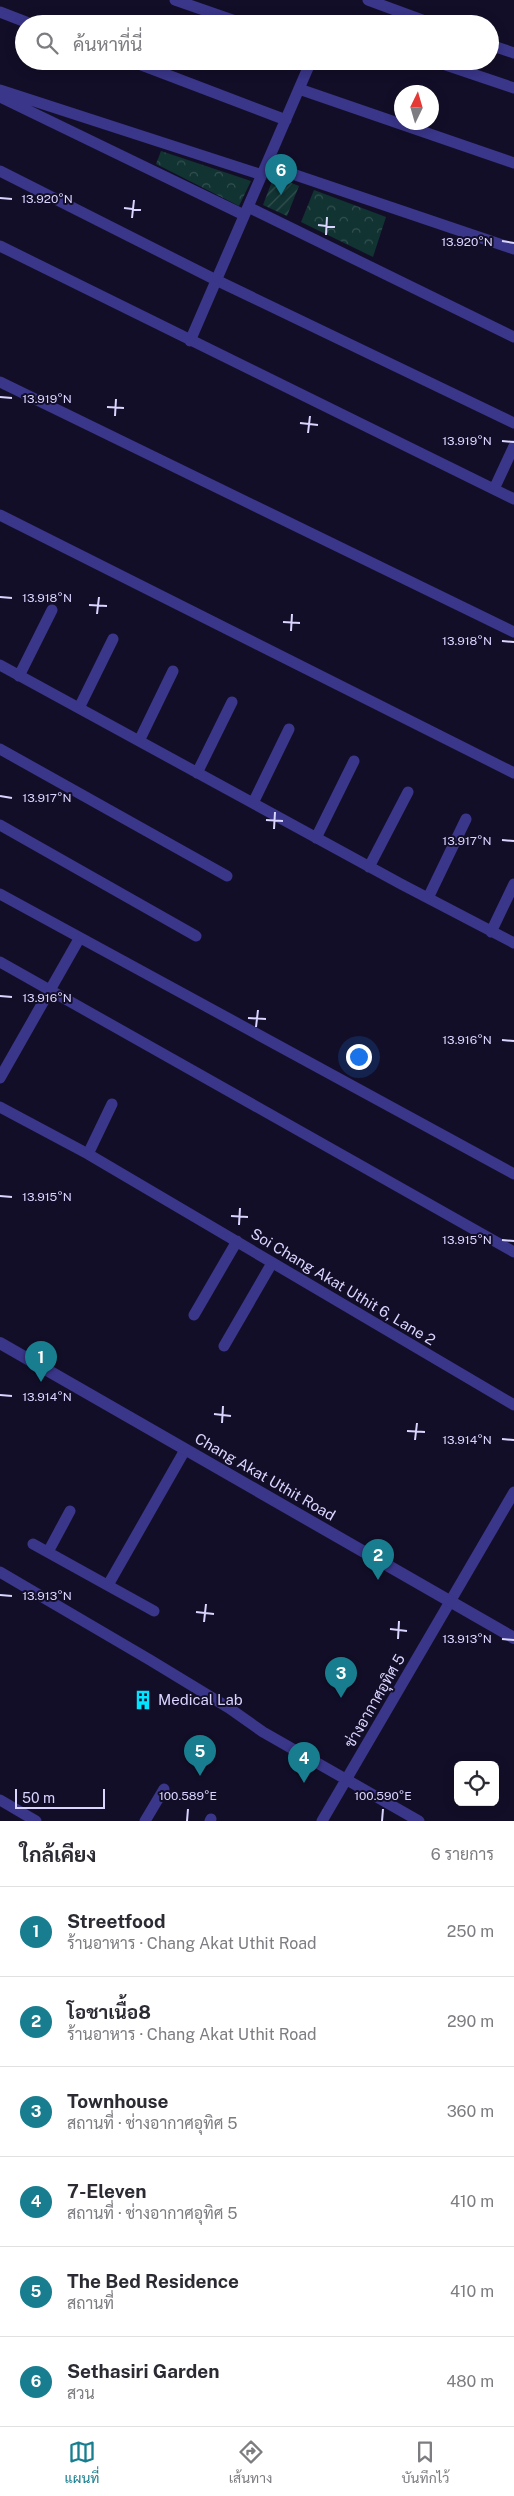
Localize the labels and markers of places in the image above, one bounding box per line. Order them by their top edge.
pin: 6 [265,154,297,195]
pin: 1 [25,1341,57,1382]
pin: 2 [362,1539,394,1580]
pin: 3 [325,1657,357,1698]
building icon: Medical Lab [132,1689,154,1711]
place label: Medical Lab [158,1691,243,1708]
pin: 5 [184,1735,216,1776]
pin: 4 [288,1742,320,1783]

